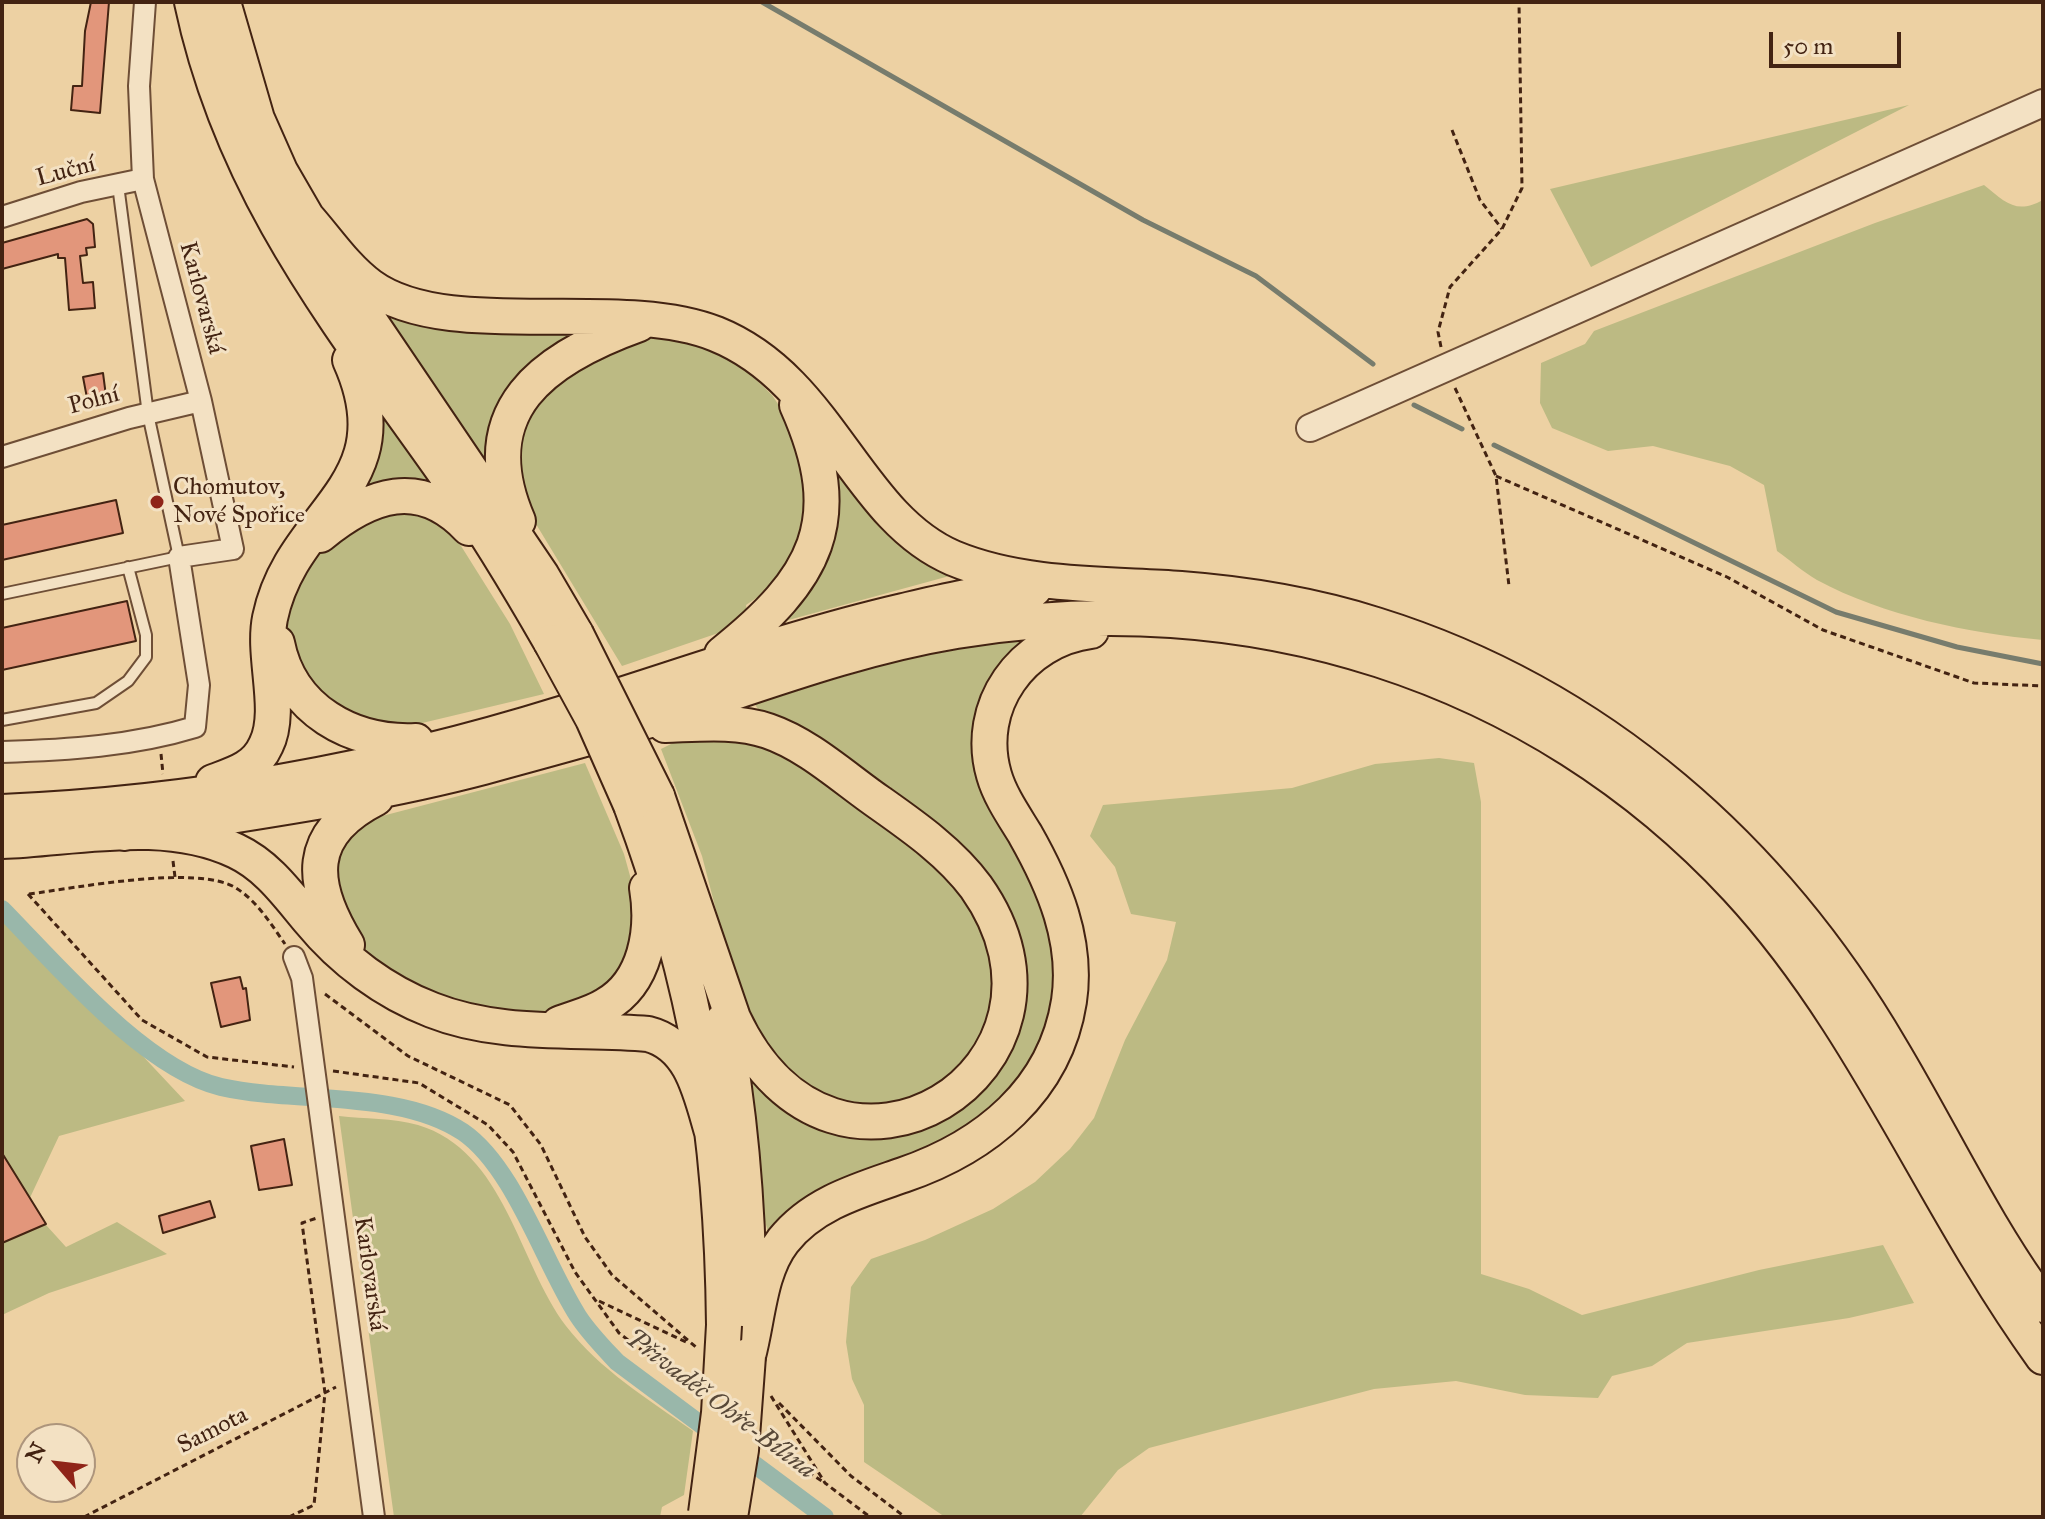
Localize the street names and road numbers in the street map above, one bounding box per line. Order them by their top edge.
street label: Luční [33,150,99,194]
street label: Karlovarská [172,239,230,357]
street label: Polní [65,380,123,422]
street label: Karlovarská [347,1215,391,1333]
street label: Samota [173,1401,253,1461]

